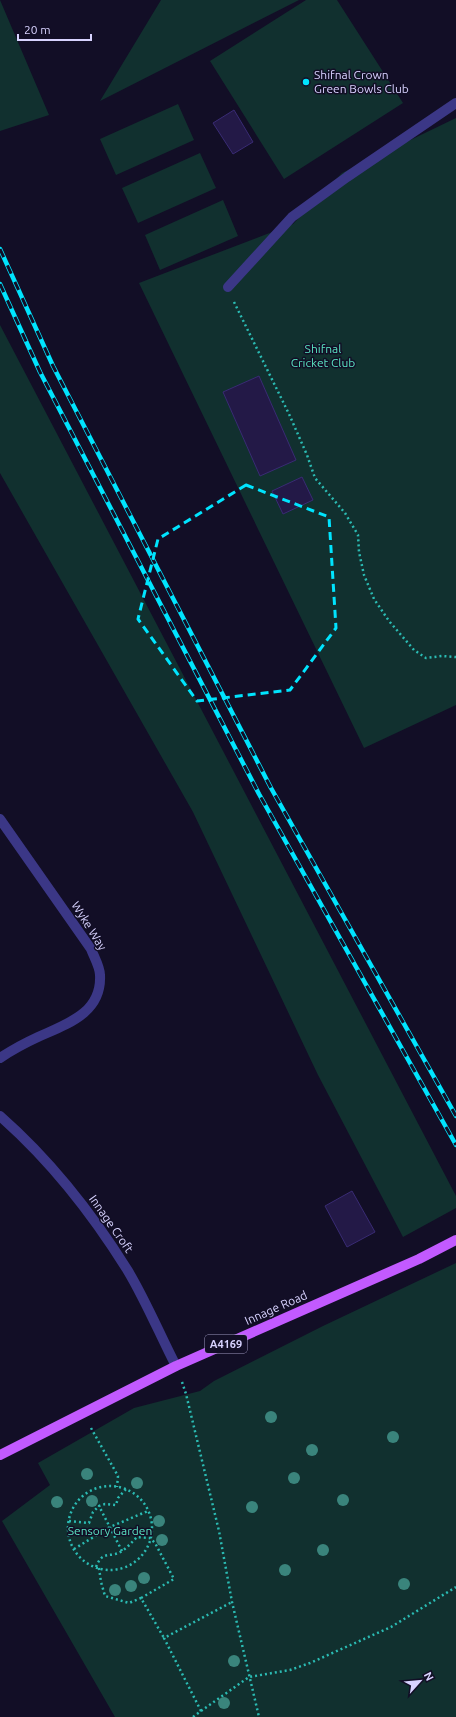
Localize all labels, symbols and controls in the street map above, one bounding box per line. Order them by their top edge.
scale bar [18,16,91,42]
text: 20 m [24,23,51,36]
place label: Shifnal Crown Green Bowls Club [314,68,409,95]
marker: Shifnal Crown Green Bowls Club [301,77,311,87]
park label: Shifnal Cricket Club [291,342,355,369]
street label: Wyke Way [69,899,110,953]
street label: Innage Croft [87,1192,136,1255]
street label: Innage Road [243,1288,309,1327]
road number: A4169 [205,1335,247,1353]
park label: Sensory Garden [68,1524,152,1537]
north arrow [400,1661,440,1701]
text: N [422,1670,436,1683]

